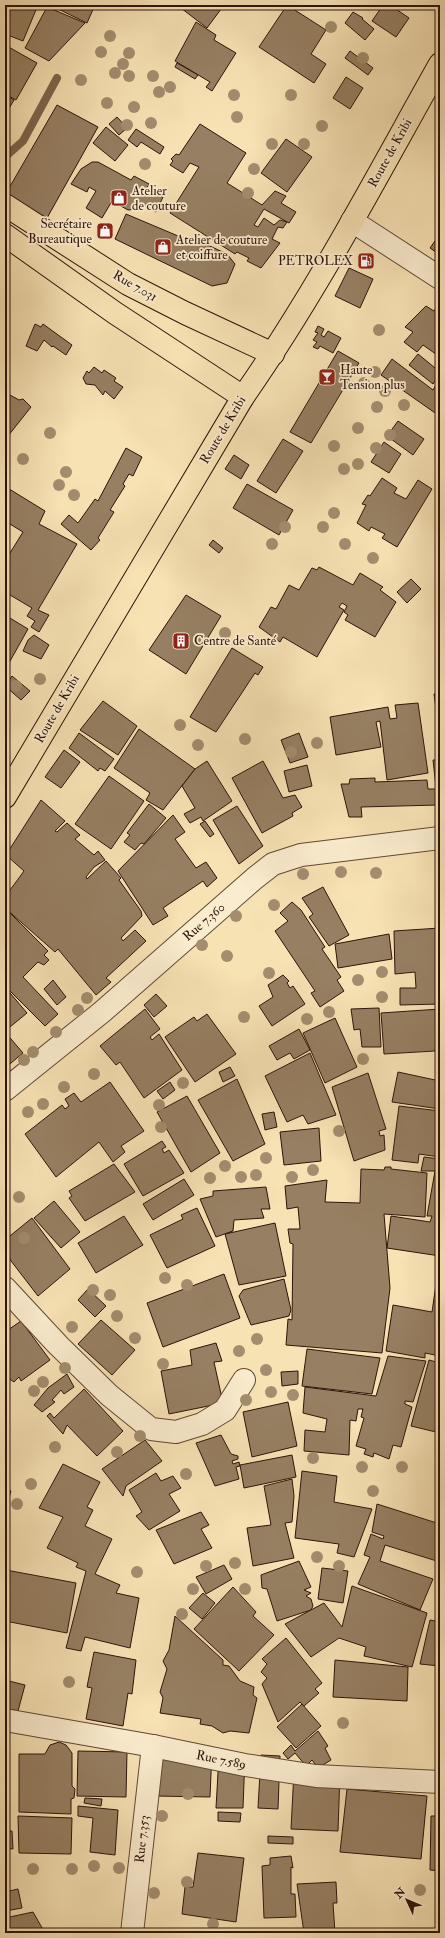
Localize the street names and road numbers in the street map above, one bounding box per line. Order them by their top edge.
street label: Route de Kribi [365,115,416,190]
street label: Rue 7.031 [110,267,160,305]
street label: Route de Kribi [197,393,250,467]
street label: Route de Kribi [31,672,83,746]
street label: Rue 7.360 [180,899,228,945]
street label: Rue 7.589 [195,1747,247,1773]
street label: Rue 7.353 [132,1814,152,1864]

